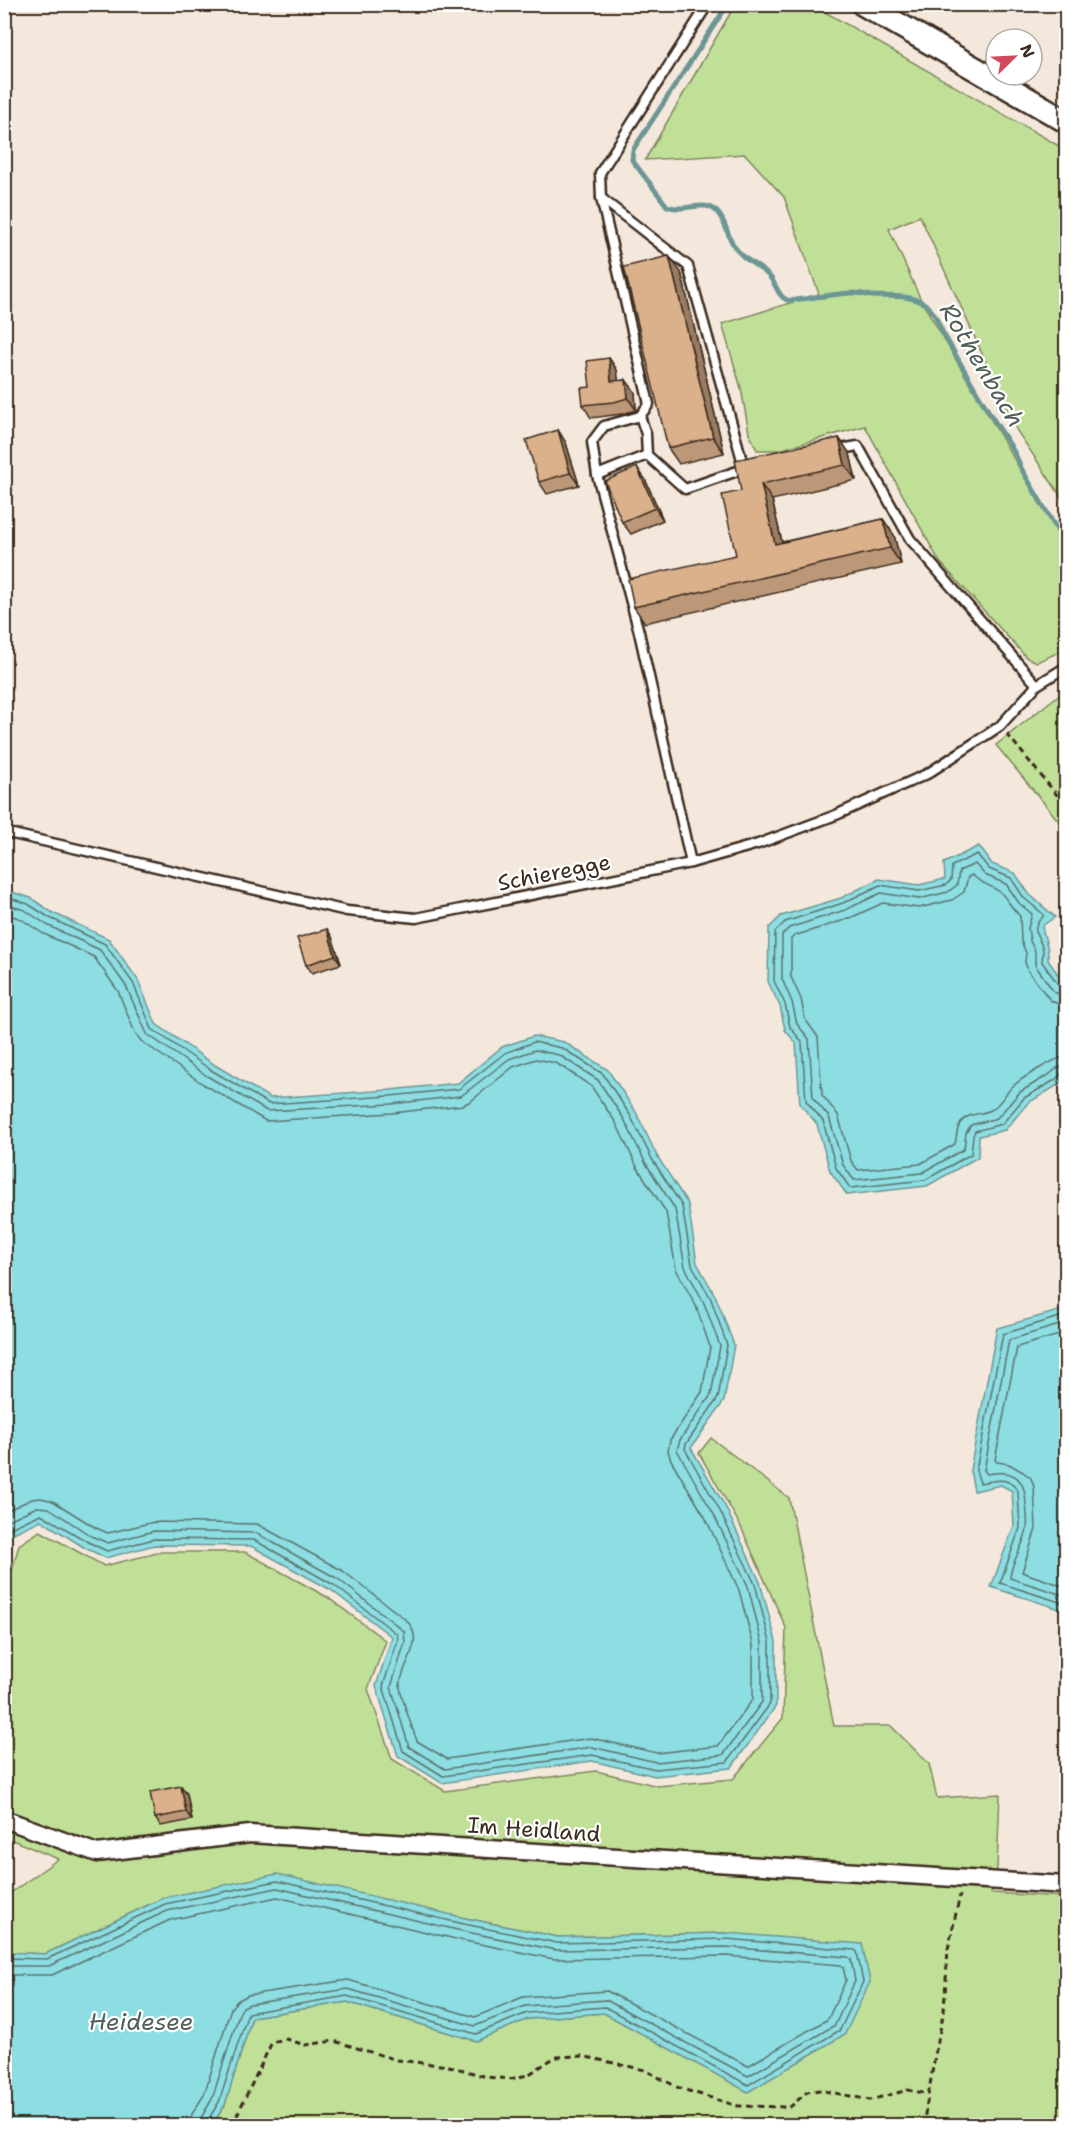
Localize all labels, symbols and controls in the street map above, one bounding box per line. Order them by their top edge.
north arrow [984,27,1044,87]
text: N [1015,41,1039,61]
water label: Rothenbach [932,297,1032,433]
street label: Schieregge [495,847,613,898]
street label: Im Heidland [466,1810,602,1849]
water label: Heidesee [89,2006,193,2038]

